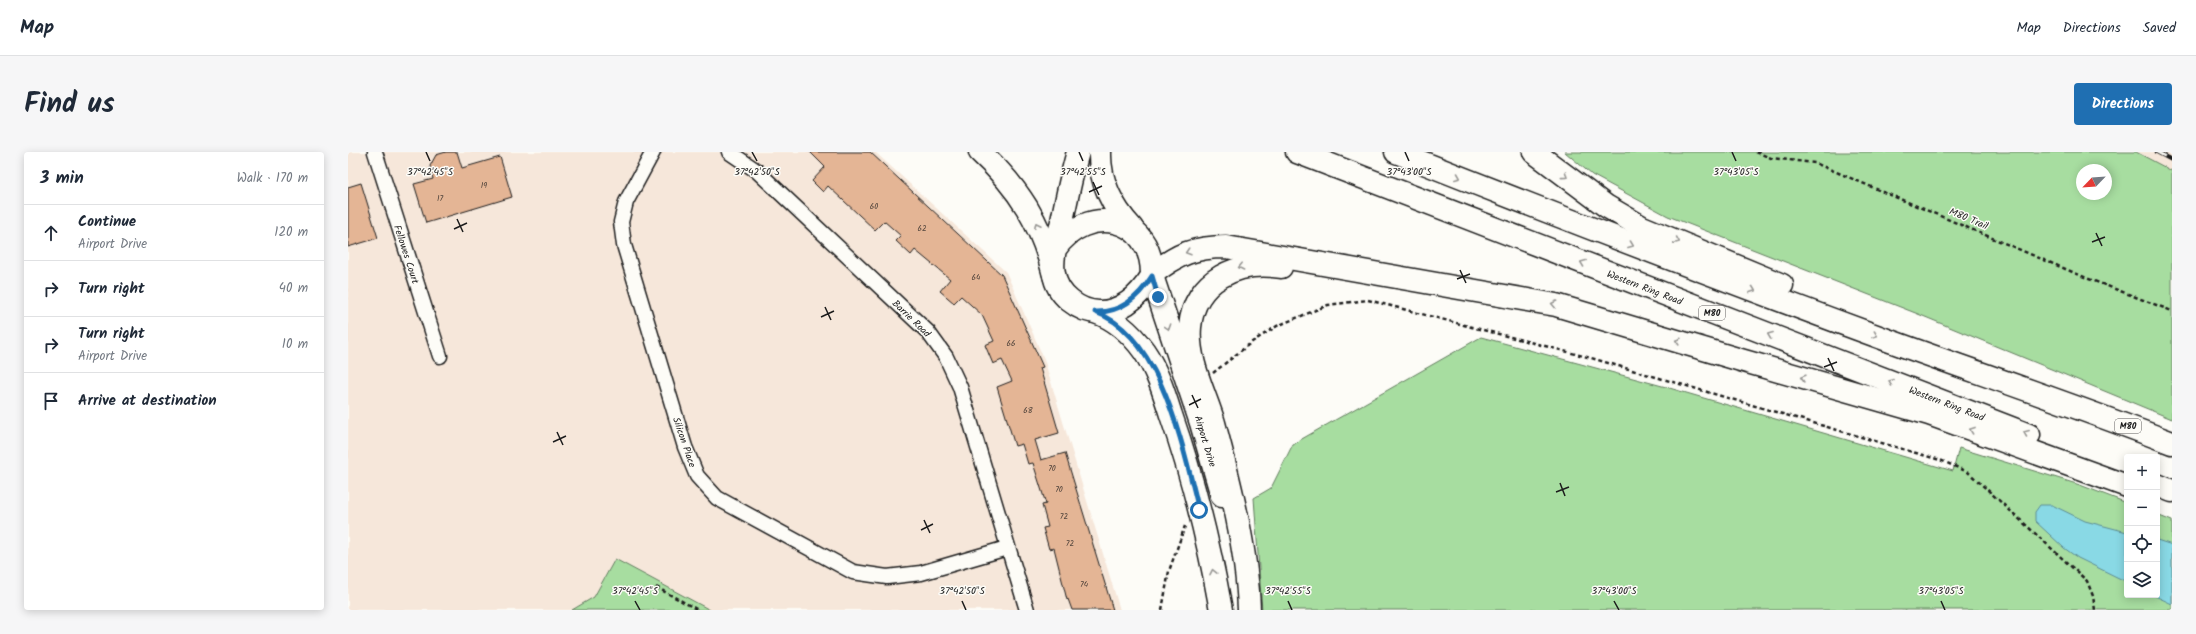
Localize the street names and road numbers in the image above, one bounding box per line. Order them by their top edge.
street label: M80 Trail [1947,204,1991,235]
street label: Fellowes Court [389,223,423,286]
street label: Western Ring Road [1604,266,1686,310]
street label: Barrie Road [888,296,935,342]
road number: M80 [1699,306,1725,320]
street label: Western Ring Road [1906,382,1988,426]
street label: Airport Drive [1190,414,1221,470]
street label: Silicon Place [668,415,700,470]
road number: M80 [2115,419,2141,433]

